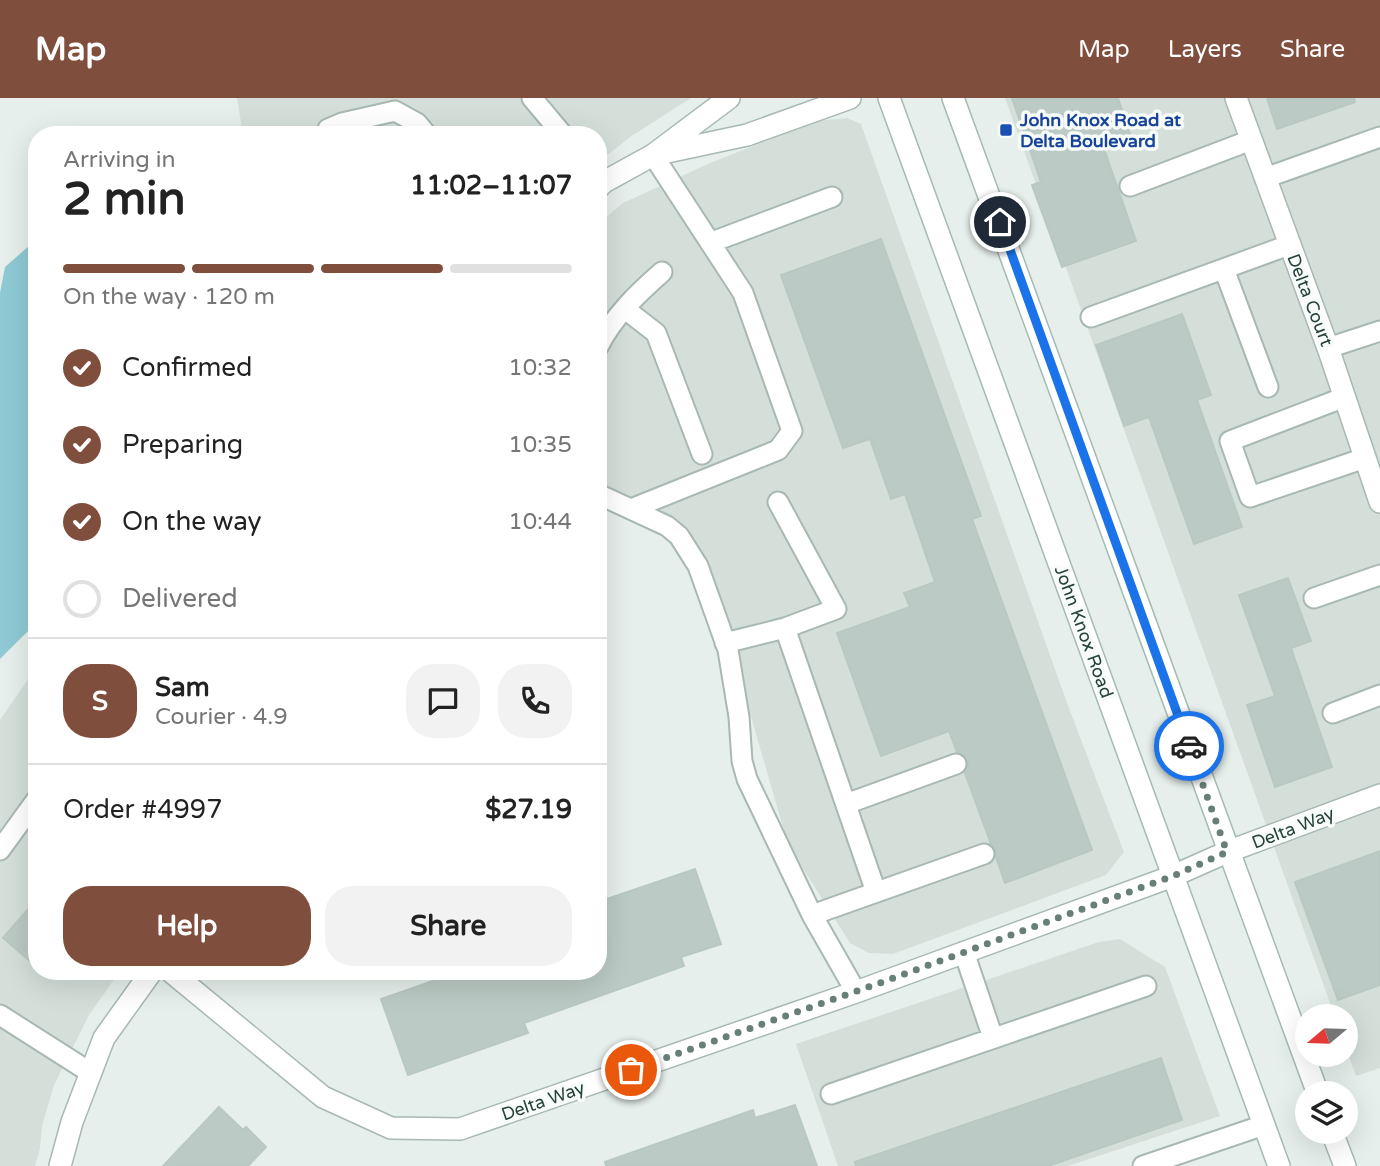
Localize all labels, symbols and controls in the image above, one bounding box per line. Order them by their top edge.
text: Map [35,30,106,69]
text: Map [1078,35,1130,64]
text: Layers [1168,35,1242,64]
text: Share [1280,35,1345,64]
place label: John Knox Road at Delta Boulevard [1019,109,1181,152]
marker: John Knox Road at Delta Boulevard [998,122,1014,138]
text: Arriving in [63,146,176,174]
text: 11:02–11:07 [410,170,572,201]
text: 2 min [63,172,186,227]
pin [970,192,1030,252]
icon: home [981,203,1019,241]
street label: Delta Court [1282,251,1338,350]
text: On the way · 120 m [63,283,275,311]
icon: check [63,349,101,387]
text: Confirmed [122,352,252,383]
text: 10:32 [508,354,572,382]
icon: check [63,426,101,464]
text: Preparing [122,429,243,460]
text: 10:35 [508,431,572,459]
icon: check [63,503,101,541]
text: On the way [122,506,262,537]
text: 10:44 [508,508,572,536]
street label: John Knox Road [1050,563,1118,701]
text: Delivered [122,583,238,614]
button: chat [406,664,480,738]
button: phone [498,664,572,738]
text: Sam [155,672,210,703]
text: S [92,686,108,717]
text: Courier · 4.9 [155,703,288,731]
courier [1154,711,1224,781]
icon: car [1170,727,1208,765]
text: Order #4997 [63,794,223,825]
text: $27.19 [485,794,572,825]
street label: Delta Way [1249,802,1338,854]
button: Help [63,886,311,966]
button: Share [325,886,572,966]
north arrow [1295,1004,1358,1068]
map controls [1295,1004,1358,1144]
pin [601,1040,661,1100]
icon: bag [612,1051,650,1089]
street label: Delta Way [498,1076,588,1126]
button: layers [1295,1081,1358,1144]

